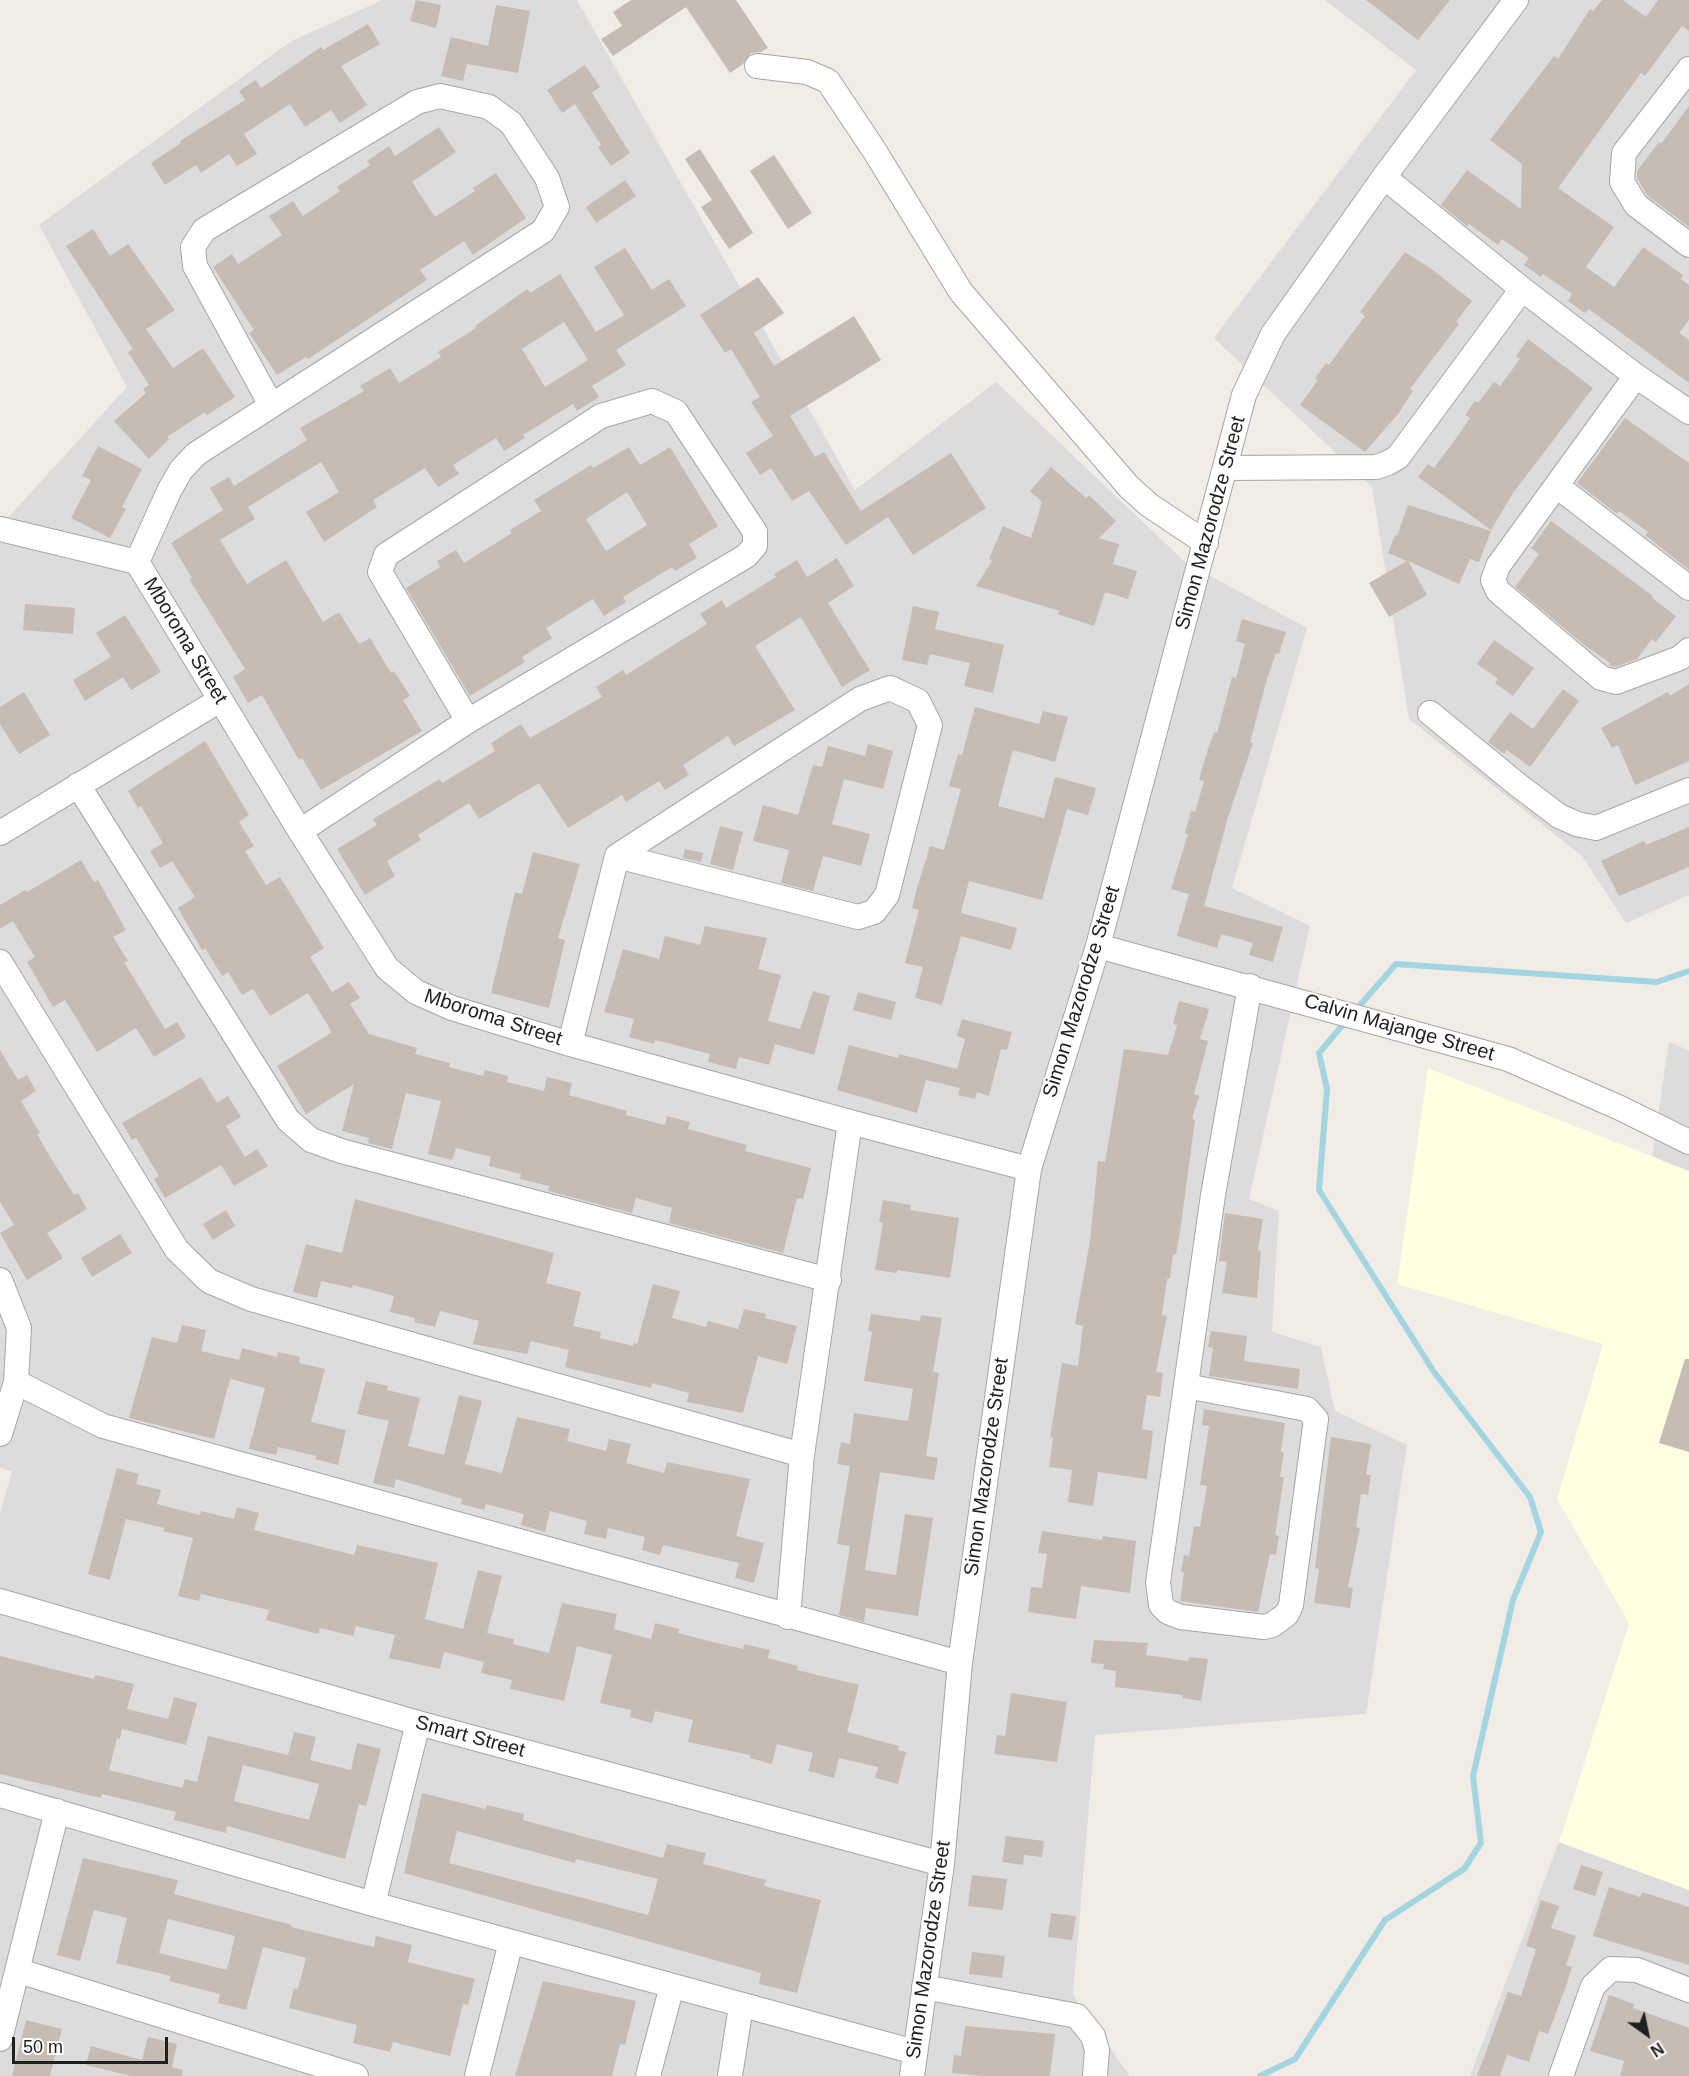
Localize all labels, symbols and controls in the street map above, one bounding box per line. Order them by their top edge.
street label: Simon Mazorodze Street [1171,414,1251,632]
street label: Mboroma Street [138,573,232,709]
street label: Simon Mazorodze Street [1038,883,1126,1101]
street label: Mboroma Street [421,984,565,1052]
street label: Calvin Majange Street [1301,989,1497,1067]
street label: Simon Mazorodze Street [960,1356,1014,1578]
street label: Smart Street [413,1711,527,1763]
street label: Simon Mazorodze Street [902,1839,956,2061]
north arrow [1617,2004,1677,2064]
scale bar [15,2025,171,2063]
text: 50 m [23,2037,63,2057]
text: N [1648,2039,1667,2060]

